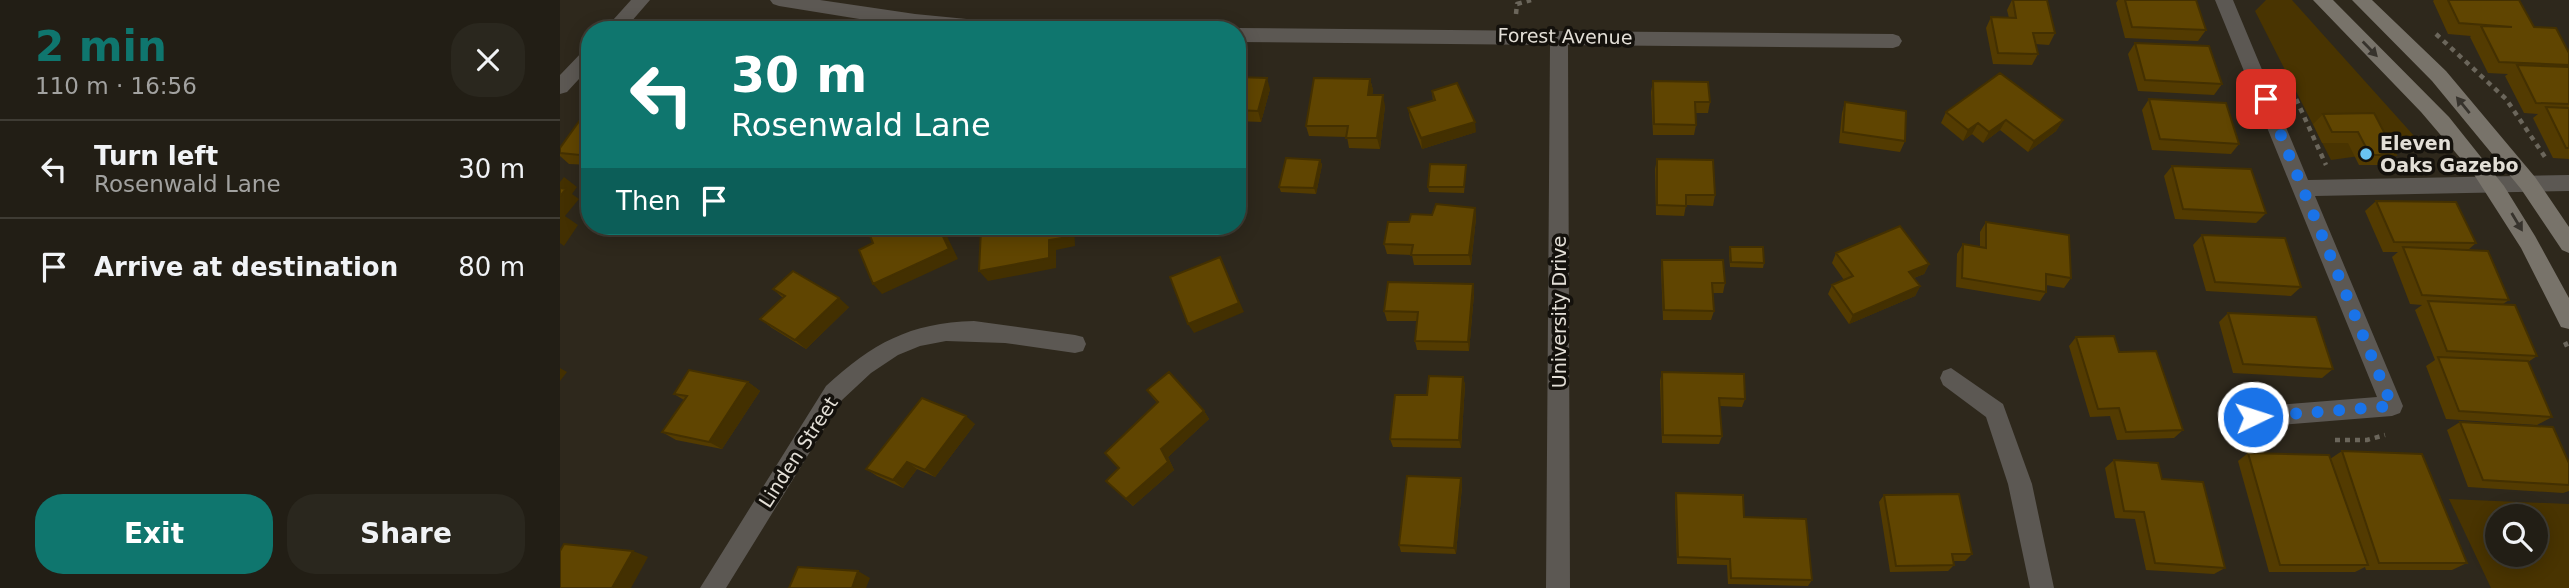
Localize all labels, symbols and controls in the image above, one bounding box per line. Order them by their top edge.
text: 2 min [35,22,167,71]
button: close [451,23,525,97]
street label: Forest Avenue [1497,24,1633,48]
one-way arrow [2361,40,2377,57]
text: 30 m [731,47,867,104]
icon: left [616,49,707,140]
pin [2236,69,2296,129]
text: 110 m · 16:56 [35,73,197,99]
icon: arrive [2247,80,2285,118]
one-way arrow [2456,96,2471,113]
text: Rosenwald Lane [731,106,991,144]
place label: Eleven Oaks Gazebo [2380,132,2519,176]
text: Turn left [94,141,218,171]
marker: Eleven Oaks Gazebo [2358,146,2374,162]
icon: left [35,150,73,188]
text: 30 m [458,154,525,184]
text: Rosenwald Lane [94,171,281,197]
icon: arrive [695,182,733,220]
text: Then [616,186,681,216]
one-way arrow [2511,212,2523,231]
street label: University Drive [1548,236,1570,388]
icon: arrive [35,248,73,286]
text: Arrive at destination [94,252,398,282]
text: 80 m [458,252,525,282]
position arrow [2216,380,2290,454]
street label: Linden Street [754,393,842,511]
button: Exit [35,494,273,574]
button: Share [287,494,525,574]
map controls [2485,504,2548,567]
button: search [2485,504,2548,567]

